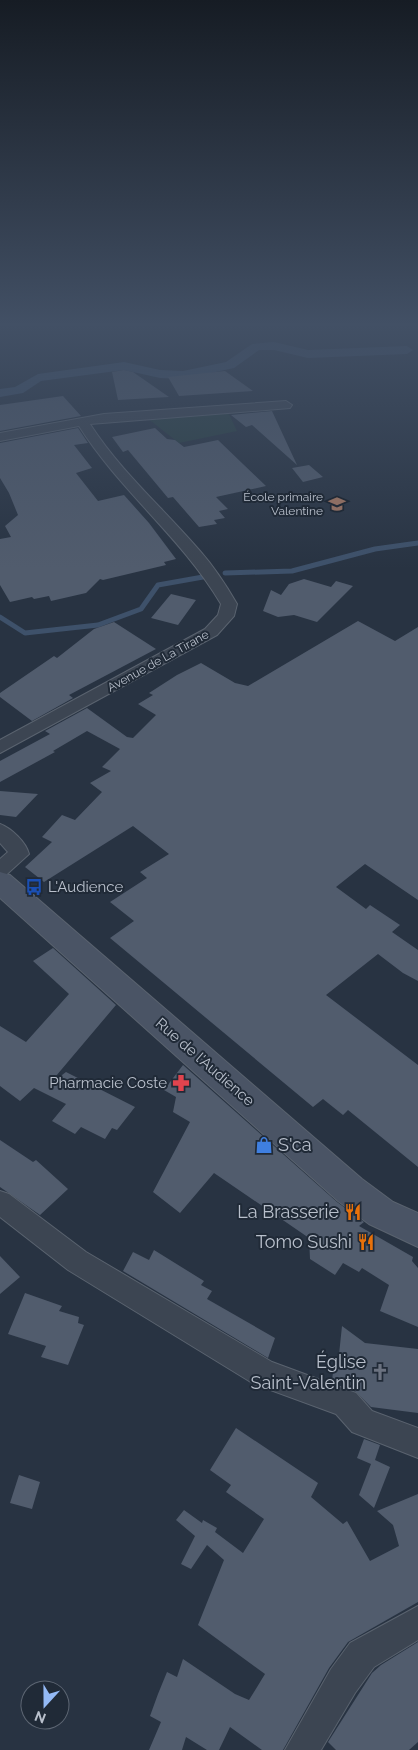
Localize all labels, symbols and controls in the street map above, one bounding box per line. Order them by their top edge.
place label: École primaire Valentine [243,490,323,518]
school or university icon: École primaire Valentine [327,494,347,514]
street label: Avenue de La Tirane [105,627,211,695]
bus stop icon: L'Audience [24,877,44,897]
place label: L'Audience [48,878,123,896]
street label: Rue de l'Audience [152,1014,258,1110]
pharmacy icon: Pharmacie Coste [171,1073,191,1093]
place label: Pharmacie Coste [49,1074,167,1092]
place label: S'ca [278,1134,312,1155]
shop icon: S'ca [254,1135,274,1155]
place label: La Brasserie [237,1201,339,1222]
restaurant icon: La Brasserie [343,1202,363,1222]
place label: Tomo Sushi [256,1231,352,1252]
restaurant icon: Tomo Sushi [356,1232,376,1252]
place label: Église Saint-Valentin [251,1350,366,1393]
church icon: Église Saint-Valentin [370,1362,390,1382]
north arrow [20,1680,70,1730]
text: N [32,1708,48,1727]

